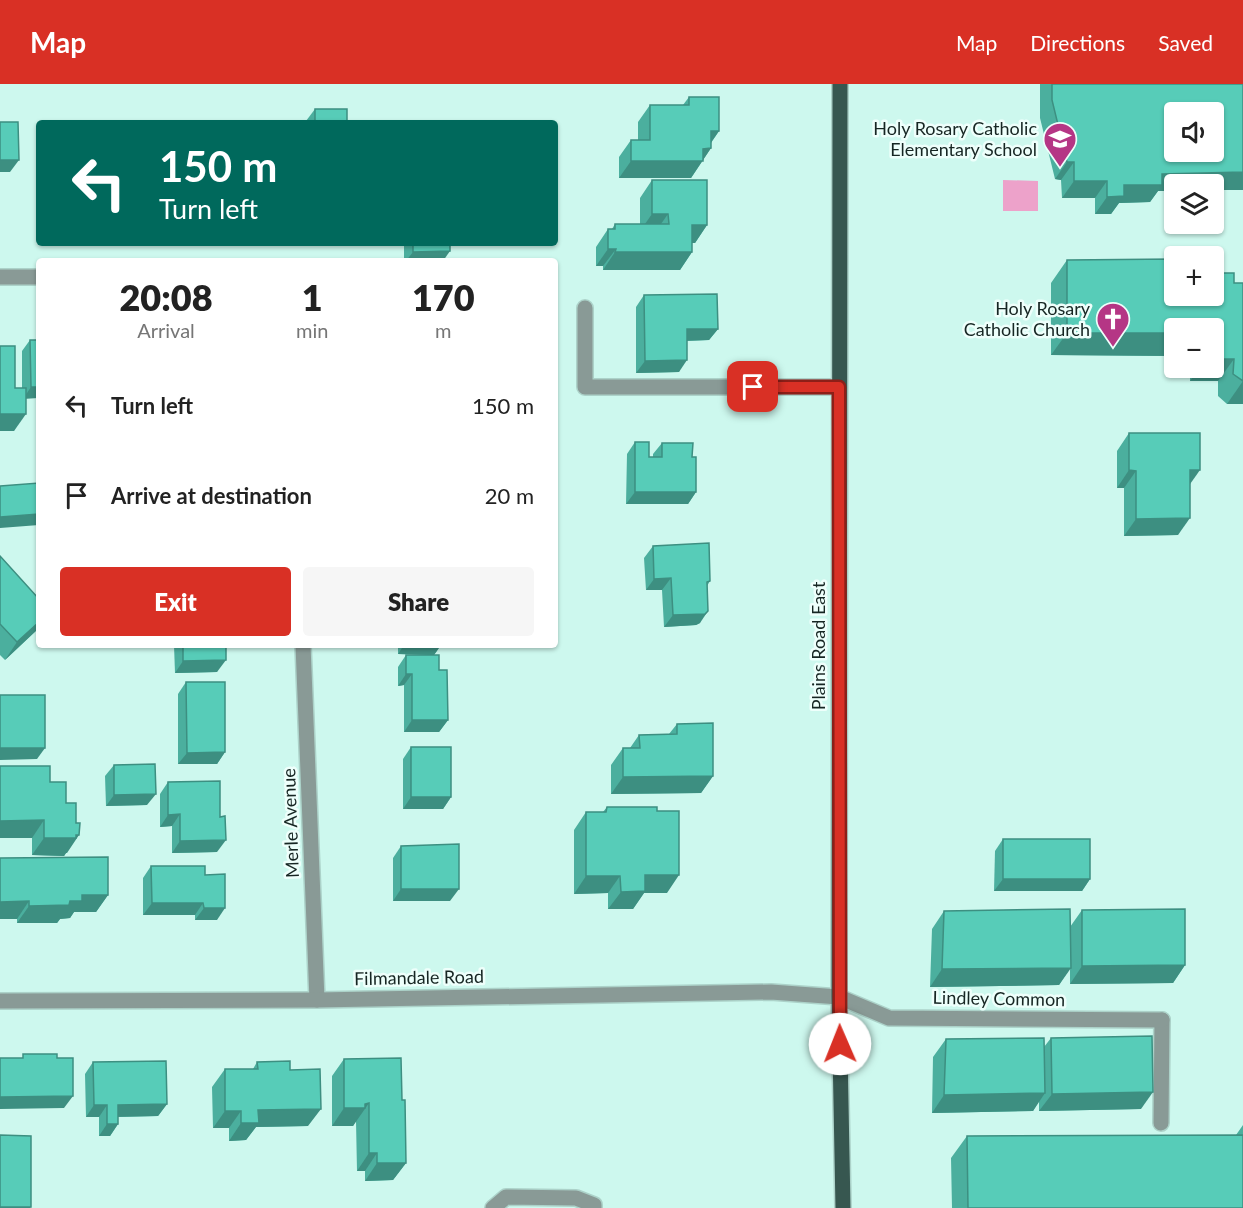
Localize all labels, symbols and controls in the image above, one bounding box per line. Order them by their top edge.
text: Map [30,25,86,59]
text: Map [956,30,997,55]
text: Directions [1030,30,1125,55]
text: Saved [1158,30,1213,55]
map controls [1164,102,1224,378]
button: sound [1164,102,1224,162]
place label: Holy Rosary Catholic Elementary School [873,117,1037,160]
school or university icon: Holy Rosary Catholic Elementary School [1042,121,1078,168]
text: 150 m [159,141,277,191]
icon: left [60,144,138,222]
button: layers [1164,174,1224,234]
text: Turn left [159,192,258,225]
button: + [1164,246,1224,306]
text: 20:08 [119,275,213,319]
text: 1 [302,275,323,319]
text: 170 [412,275,475,319]
place label: Holy Rosary Catholic Church [964,297,1091,340]
church icon: Holy Rosary Catholic Church [1095,301,1131,348]
text: Arrival [137,318,195,342]
text: min [296,318,328,342]
text: m [435,318,451,342]
button: − [1164,318,1224,378]
pin [727,361,778,412]
icon: arrive [736,370,769,403]
icon: left [60,389,93,422]
text: Turn left [111,392,193,419]
text: 150 m [472,392,534,419]
icon: arrive [60,479,93,512]
text: Arrive at destination [111,482,312,509]
text: 20 m [485,482,534,509]
button: Exit [60,567,291,636]
button: Share [303,567,534,636]
street label: Plains Road East [807,581,829,710]
street label: Merle Avenue [277,768,303,878]
street label: Filmandale Road [354,965,484,989]
street label: Lindley Common [933,986,1065,1010]
position arrow [808,1012,872,1076]

